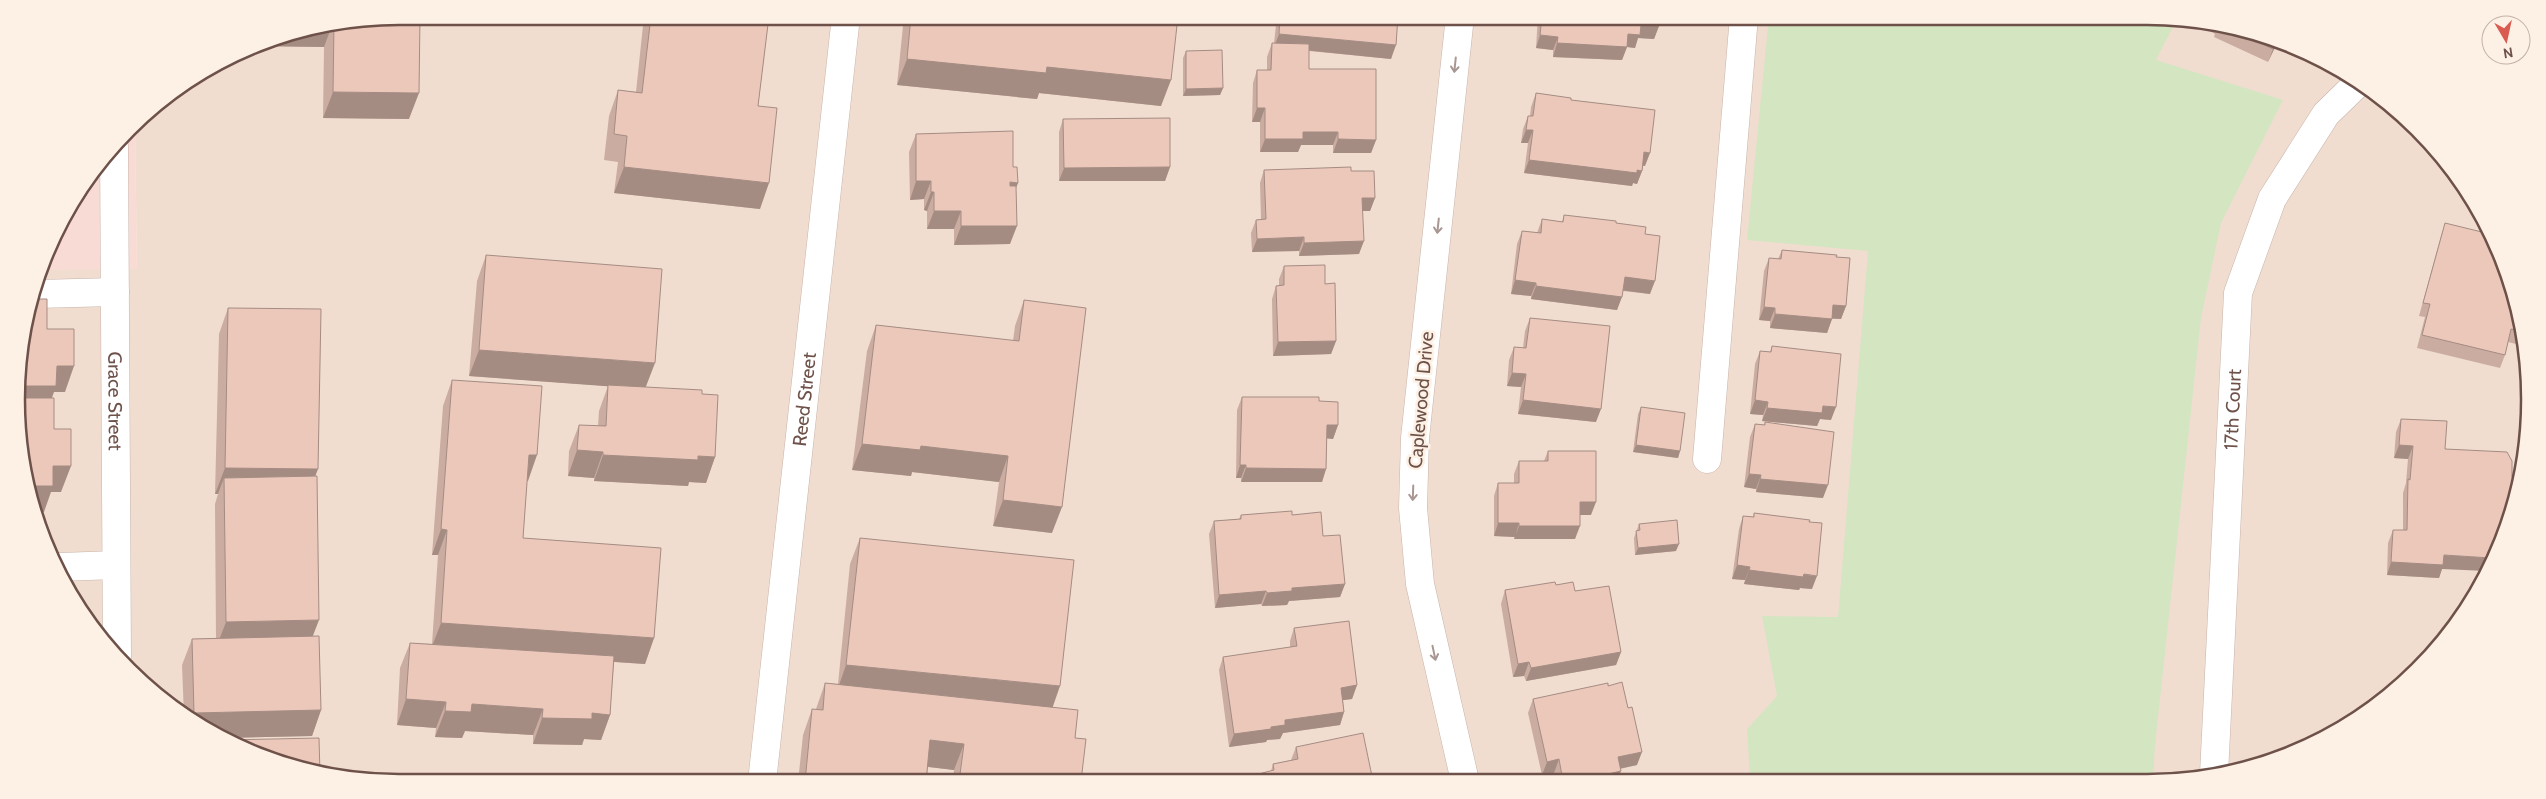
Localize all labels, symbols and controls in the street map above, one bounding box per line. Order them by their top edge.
north arrow [2481,15,2531,65]
text: N [2502,43,2514,63]
one-way arrow [1450,56,1460,72]
one-way arrow [1433,218,1443,234]
street label: Caplewood Drive [1404,330,1438,470]
street label: Grace Street [104,351,127,451]
street label: Reed Street [787,351,821,447]
street label: 17th Court [2219,368,2246,451]
one-way arrow [1409,484,1418,500]
one-way arrow [1430,645,1439,661]

